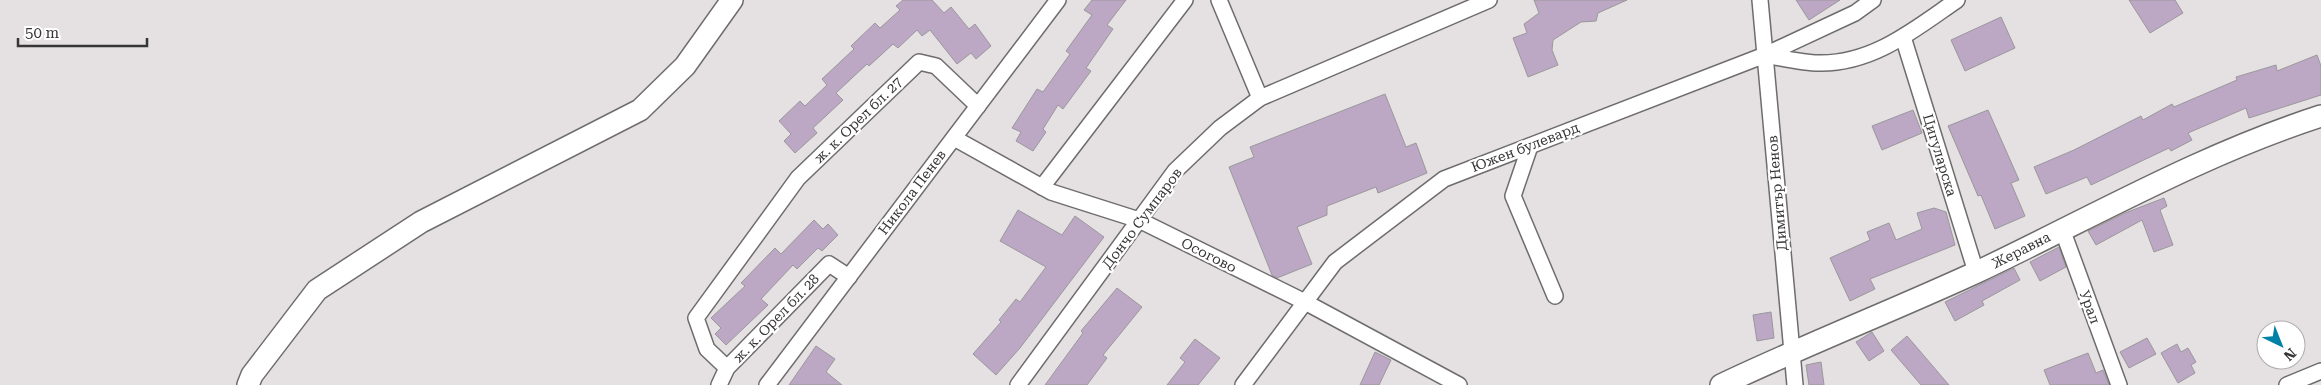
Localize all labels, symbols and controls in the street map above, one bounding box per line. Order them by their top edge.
scale bar [18,15,146,47]
text: 50 m [25,24,60,42]
street label: ж. к. Орел бл. 27 [811,74,906,166]
street label: Цигуларска [1920,112,1960,199]
street label: Южен булевард [1469,119,1581,175]
street label: Димитър Ненов [1764,135,1790,251]
street label: Никола Пенев [875,146,949,238]
street label: Дончо Сумпаров [1099,165,1185,271]
street label: Жеравна [1989,228,2053,272]
street label: Осогово [1179,234,1239,276]
street label: ж. к. Орел бл. 28 [730,270,822,365]
street label: Урал [2077,288,2103,326]
north arrow [2256,320,2306,370]
text: N [2280,345,2299,364]

